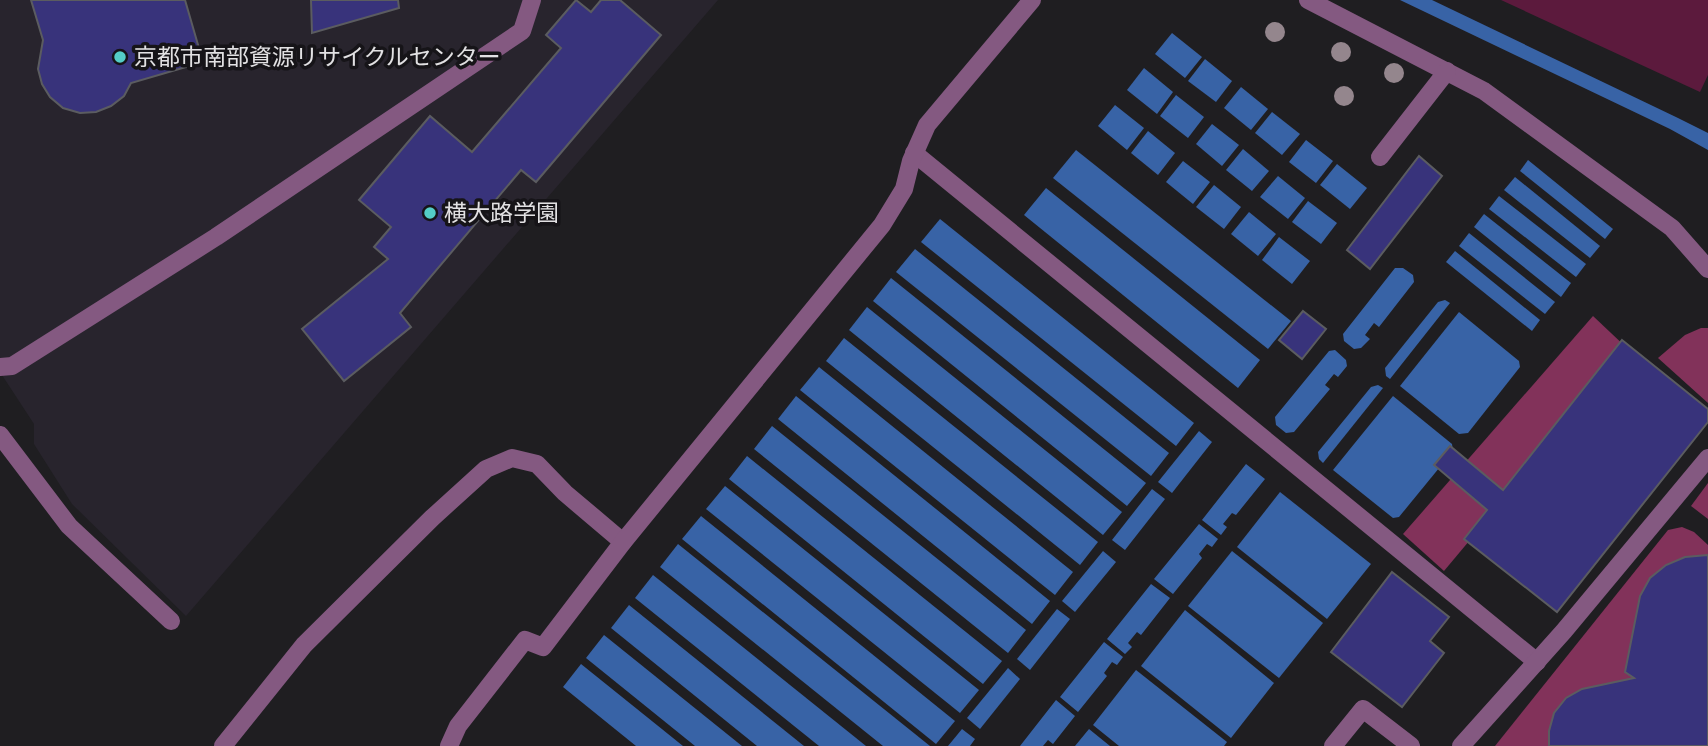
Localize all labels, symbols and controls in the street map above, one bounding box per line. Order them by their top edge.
place label: 京都市南部資源リサイクルセンター [134,44,501,71]
marker: 京都市南部資源リサイクルセンター [112,49,128,65]
place label: 横大路学園 [444,200,559,227]
marker: 横大路学園 [422,205,438,221]

